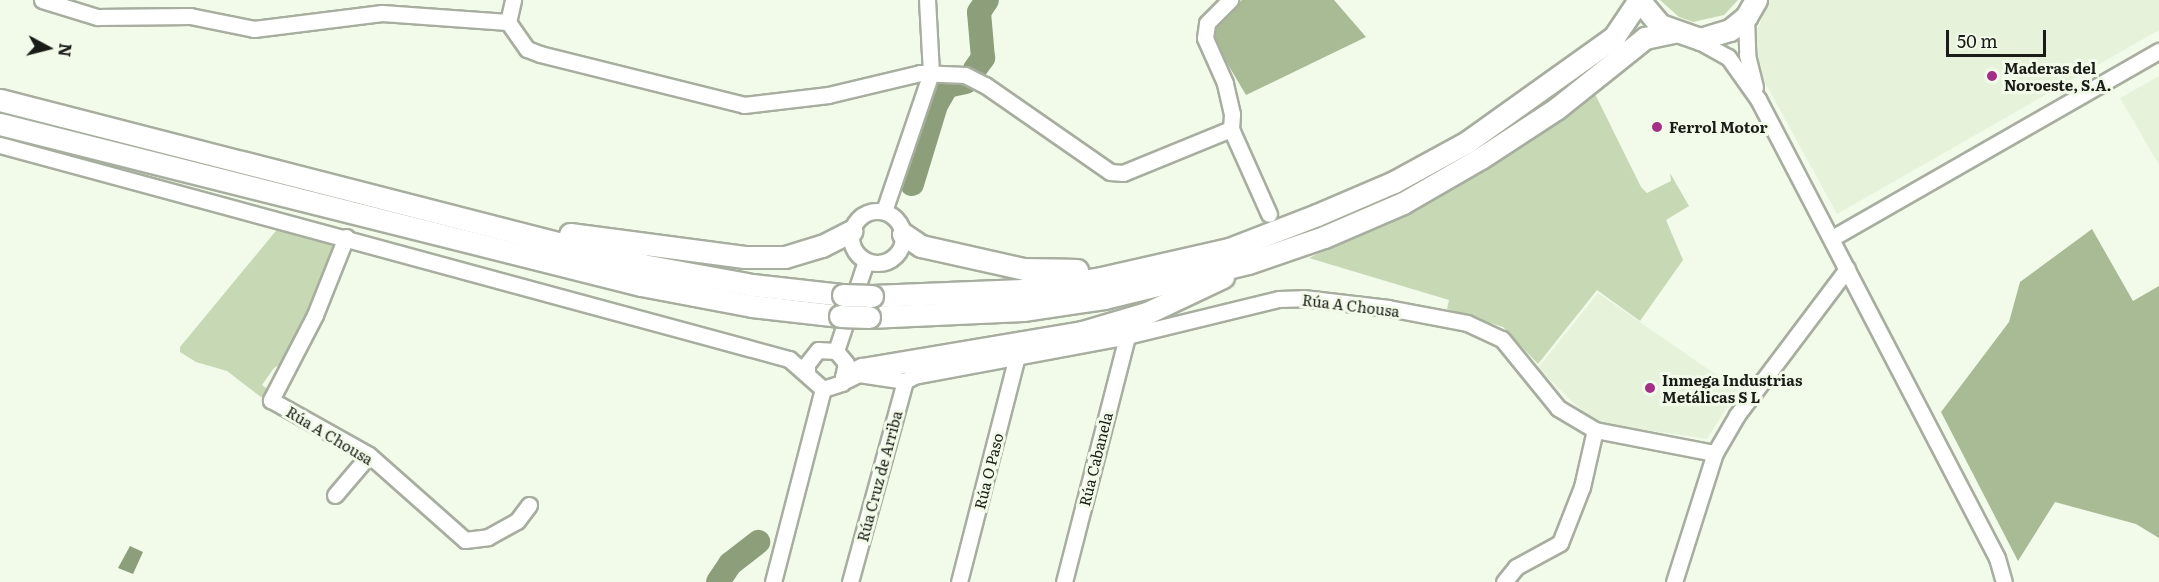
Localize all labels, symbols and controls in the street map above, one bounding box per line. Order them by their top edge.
north arrow [18,18,78,78]
scale bar [1949,18,2050,56]
text: 50 m [1957,27,1998,54]
text: N [53,42,79,58]
place label: Maderas del Noroeste, S.A. [2004,58,2111,93]
marker: Maderas del Noroeste, S.A. [1985,69,1999,83]
place label: Ferrol Motor [1669,118,1768,136]
marker: Ferrol Motor [1650,120,1664,134]
street label: Rúa A Chousa [1301,290,1401,320]
place label: Inmega Industrias Metálicas S L [1662,370,1802,405]
marker: Inmega Industrias Metálicas S L [1643,381,1657,395]
street label: Rúa A Chousa [283,402,377,468]
street label: Rúa Cruz de Arriba [853,409,905,543]
street label: Rúa Cabanela [1075,410,1115,508]
street label: Rúa O Paso [970,431,1006,511]

